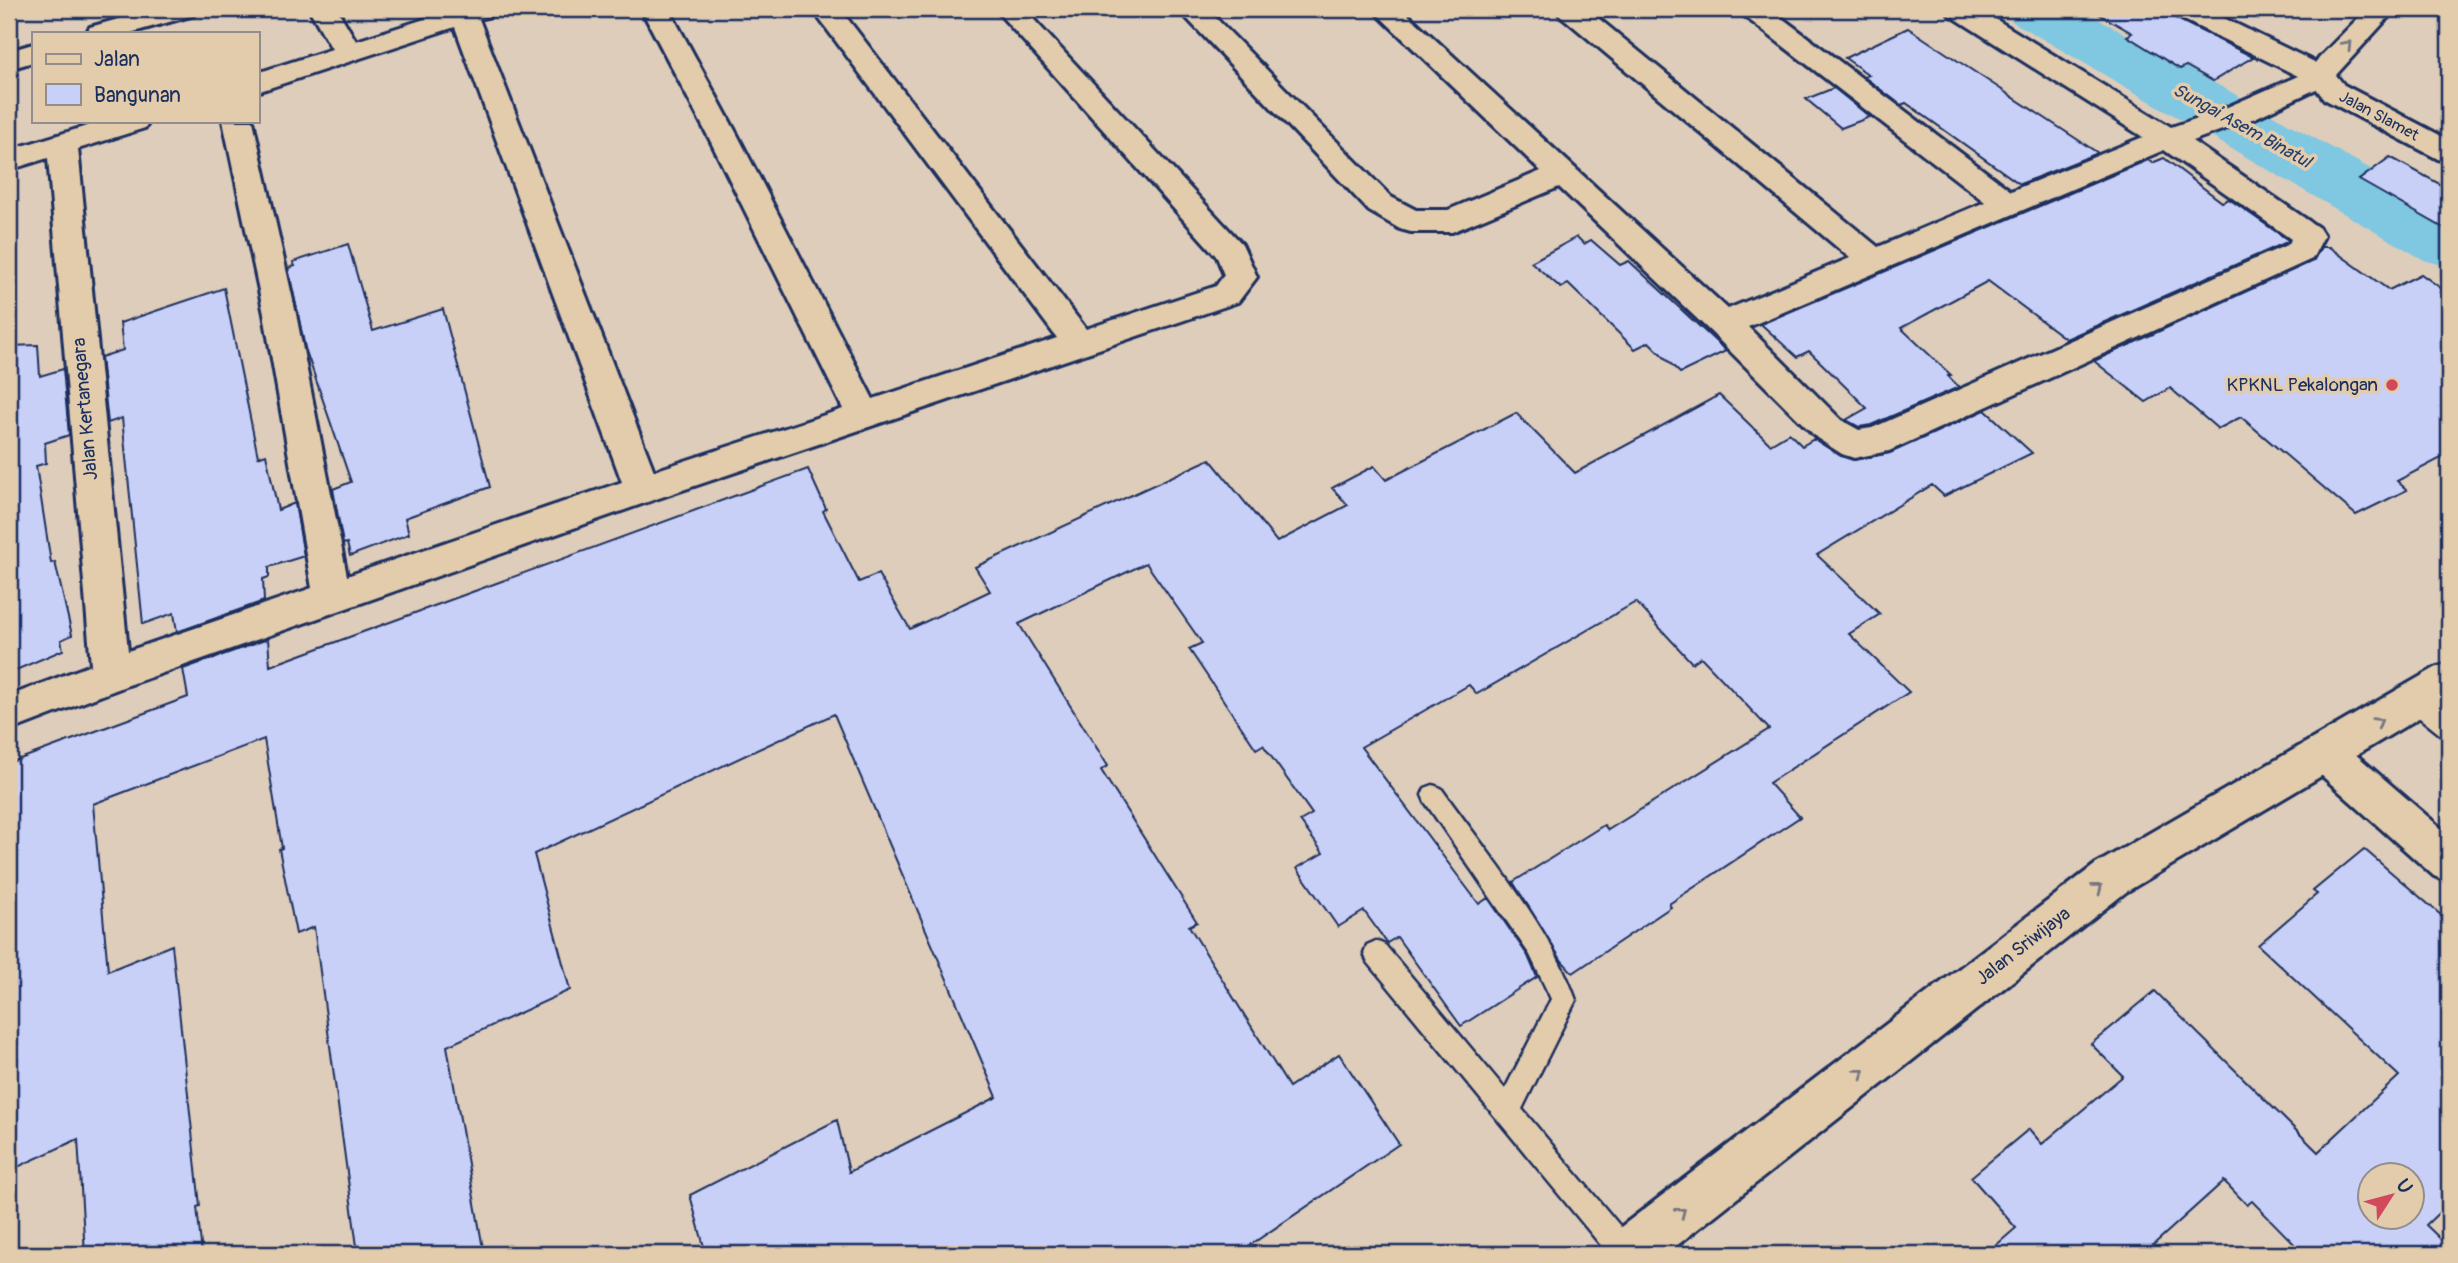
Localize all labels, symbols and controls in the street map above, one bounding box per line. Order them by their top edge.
legend [32,32,259,122]
one-way arrow [2338,41,2351,54]
text: Jalan [94,46,140,73]
water label: Sungai Asem Binatul [2169,79,2317,174]
text: Bangunan [94,82,181,109]
street label: Jalan Slamet [2336,87,2423,146]
street label: Jalan Kertanegara [67,336,103,481]
place label: KPKNL Pekalongan [2226,373,2378,397]
marker: KPKNL Pekalongan [2384,377,2400,393]
one-way arrow [2370,717,2383,730]
one-way arrow [2090,883,2102,896]
street label: Jalan Sriwijaya [1971,901,2075,990]
one-way arrow [1853,1068,1865,1081]
north arrow [2356,1162,2426,1232]
text: U [2391,1174,2417,1199]
one-way arrow [1673,1208,1685,1221]

